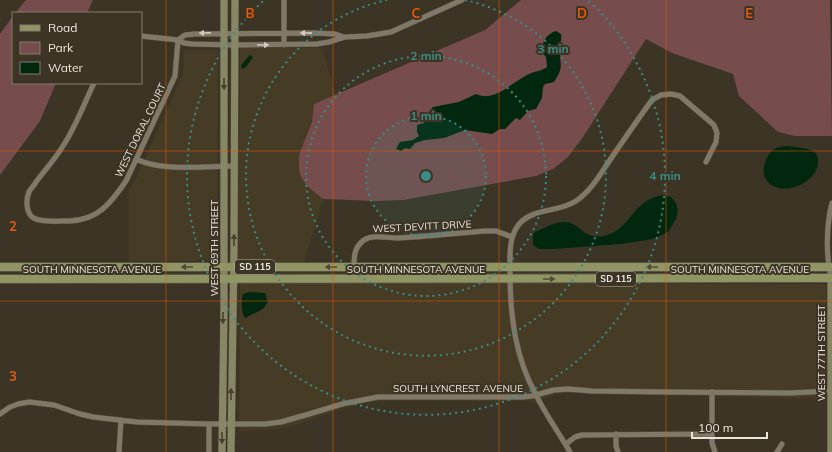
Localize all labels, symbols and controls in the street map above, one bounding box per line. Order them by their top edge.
text: B [246,5,255,21]
text: C [412,5,421,21]
text: D [577,5,587,21]
text: E [745,5,753,21]
legend [12,12,142,84]
text: Road [48,20,77,35]
one-way arrow [199,30,211,37]
one-way arrow [299,30,312,36]
text: Park [48,40,74,55]
text: 3 min [537,41,569,56]
one-way arrow [257,42,270,48]
text: 2 min [410,48,442,63]
text: Water [48,60,84,75]
one-way arrow [221,78,227,91]
street label: WEST DORAL COURT [112,81,169,180]
text: 1 min [410,108,442,123]
text: 4 min [649,168,681,183]
centre of rings [419,169,433,183]
street label: WEST 69TH STREET [208,200,221,296]
street label: WEST DEVITT DRIVE [372,217,472,236]
text: 2 [9,218,17,234]
one-way arrow [231,233,237,246]
road number: SD 115 [235,260,275,274]
street label: SOUTH MINNESOTA AVENUE [23,263,161,276]
street label: SOUTH MINNESOTA AVENUE [347,263,485,276]
street label: SOUTH MINNESOTA AVENUE [671,263,809,276]
one-way arrow [180,264,193,270]
one-way arrow [324,264,337,270]
one-way arrow [645,264,658,270]
road number: SD 115 [596,272,636,286]
one-way arrow [543,276,556,282]
street label: WEST 77TH STREET [815,305,828,401]
one-way arrow [220,312,227,324]
text: 3 [9,368,17,384]
street label: SOUTH LYNCREST AVENUE [393,382,523,395]
one-way arrow [228,387,234,400]
scale bar [692,414,767,440]
text: 100 m [698,420,733,435]
one-way arrow [219,432,225,445]

